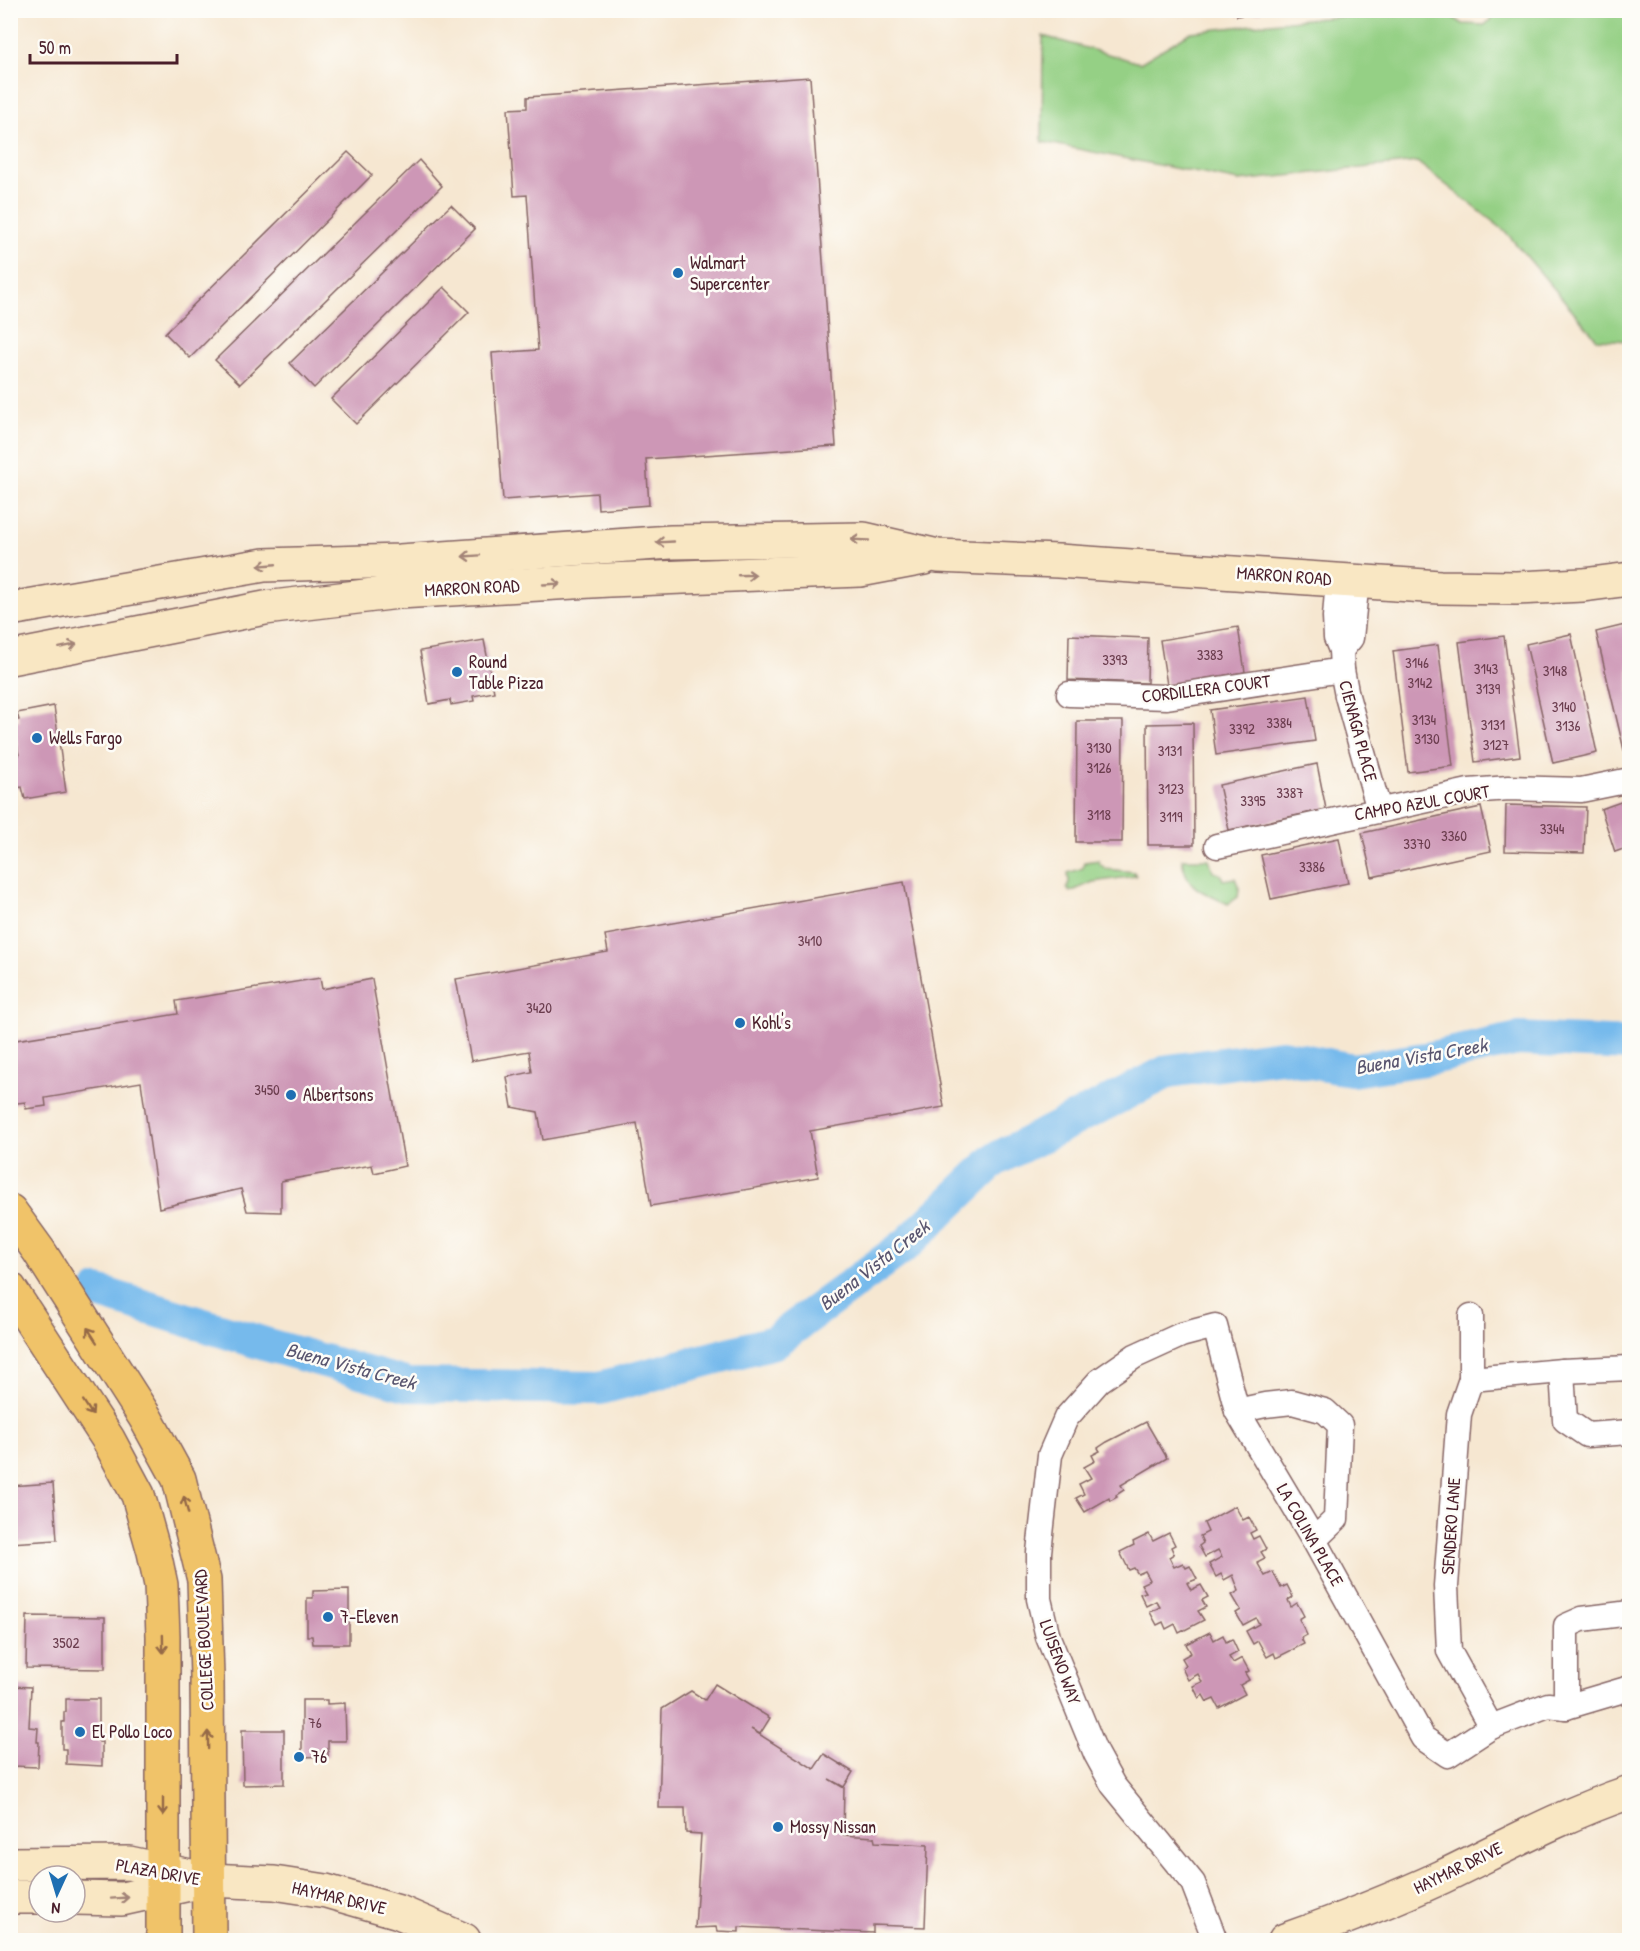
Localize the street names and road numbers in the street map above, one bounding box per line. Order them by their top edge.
street label: MARRON ROAD [1236,560,1333,591]
street label: MARRON ROAD [424,573,521,602]
street label: CORDILLERA COURT [1140,668,1272,709]
street label: CIENAGA PLACE [1333,677,1384,784]
street label: CAMPO AZUL COURT [1352,778,1492,827]
street label: SENDERO LANE [1435,1476,1466,1576]
street label: LA COLINA PLACE [1271,1479,1350,1591]
street label: COLLEGE BOULEVARD [187,1568,220,1711]
street label: LUISENO WAY [1034,1616,1087,1708]
street label: HAYMAR DRIVE [1409,1835,1506,1900]
street label: PLAZA DRIVE [114,1852,202,1891]
street label: HAYMAR DRIVE [290,1875,389,1920]

